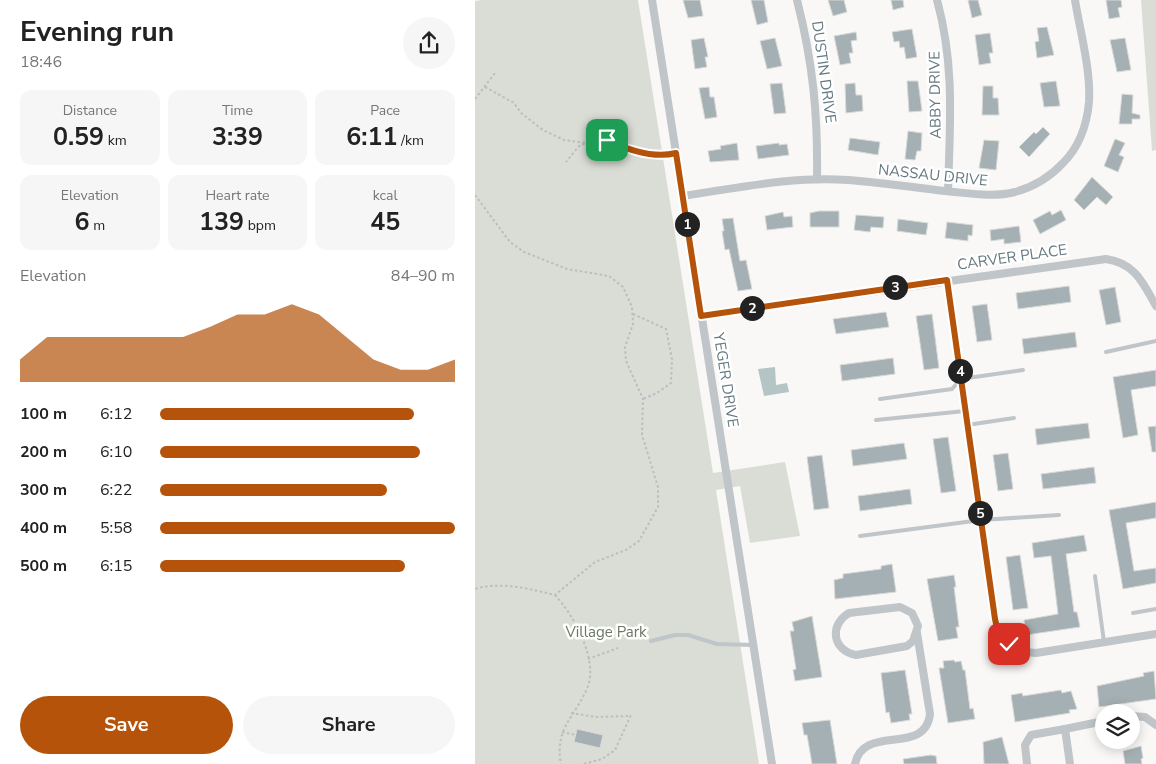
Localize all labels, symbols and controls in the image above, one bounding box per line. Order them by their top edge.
text: Evening run [20,13,174,51]
button: share [403,17,455,69]
street label: DUSTIN DRIVE [807,20,841,124]
text: 18:46 [20,51,62,73]
street label: ABBY DRIVE [924,51,946,139]
text: Distance [63,101,117,120]
text: Time [222,101,253,120]
text: Pace [370,101,400,120]
pin [586,119,628,161]
text: 0.59 [53,120,104,154]
text: 3:39 [212,120,263,154]
text: 6:11 [346,120,398,154]
icon: arrive [593,126,621,154]
text: km [104,131,127,150]
text: /km [398,131,424,150]
street label: NASSAU DRIVE [877,159,989,191]
text: Elevation [61,186,119,205]
text: Heart rate [205,186,270,205]
text: kcal [373,186,398,205]
text: 6 [75,205,90,239]
text: 139 [199,205,244,239]
text: 45 [370,205,400,239]
pin: 1 [675,212,699,236]
text: 1 [683,215,692,234]
text: m [90,216,105,235]
text: bpm [244,216,276,235]
street label: CARVER PLACE [956,239,1068,275]
text: Elevation [20,265,86,287]
text: 84–90 m [391,265,455,287]
pin: 3 [883,274,907,300]
text: 3 [891,278,900,297]
pin: 2 [739,296,765,320]
text: 2 [748,299,757,318]
street label: YEGER DRIVE [708,330,743,429]
pin: 4 [947,358,973,384]
text: 4 [956,362,965,381]
text: 100 m [20,403,67,425]
text: 6:12 [100,403,132,425]
text: 200 m [20,441,67,463]
text: 6:10 [100,441,132,463]
text: 300 m [20,479,67,501]
text: 6:22 [100,479,132,501]
pin: 5 [967,500,993,526]
text: 5 [976,504,985,523]
text: 400 m [20,517,67,539]
text: 5:58 [100,517,132,539]
text: 500 m [20,555,67,577]
text: 6:15 [100,555,132,577]
park label: Village Park [564,622,647,642]
pin [988,623,1030,665]
icon: check [995,630,1023,658]
button: Save [20,696,233,754]
button: Share [243,696,455,754]
map controls [1095,704,1140,749]
button: layers [1095,704,1140,749]

